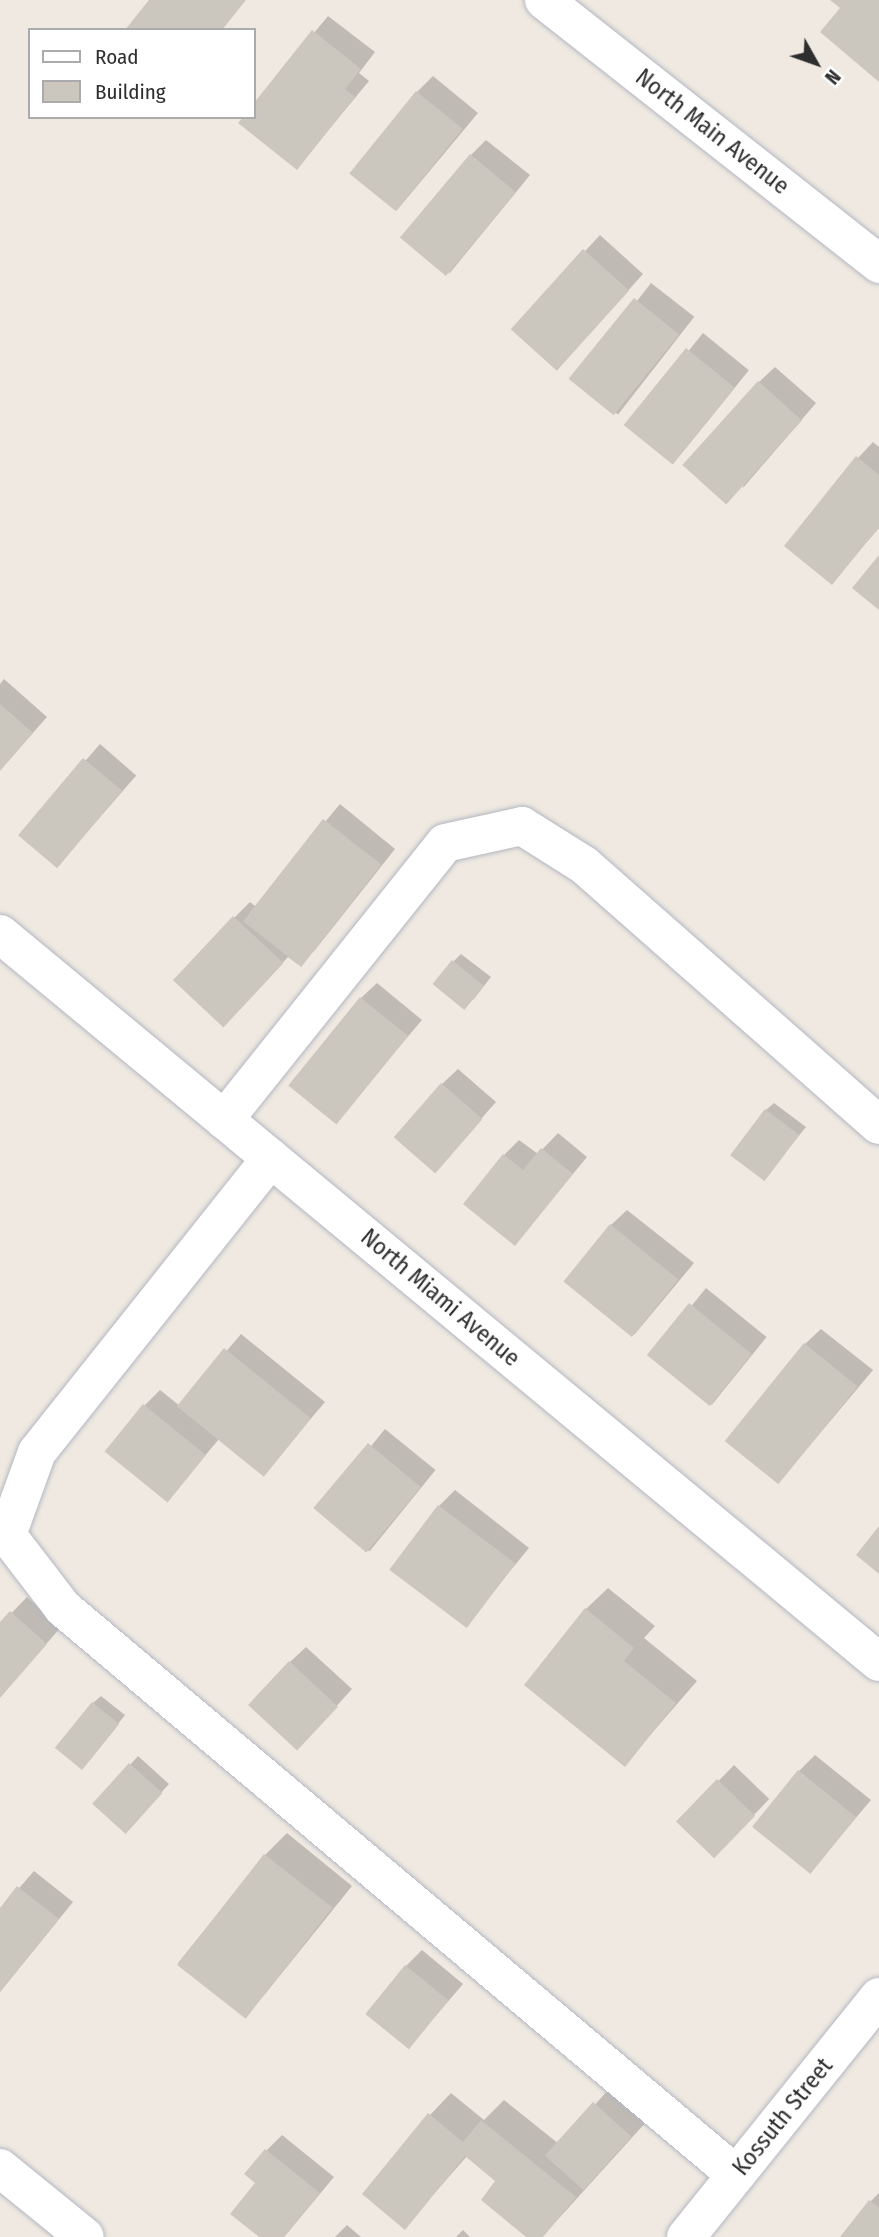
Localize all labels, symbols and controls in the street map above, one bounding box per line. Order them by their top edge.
legend [28,28,256,119]
north arrow [781,28,851,98]
text: Road [95,44,139,70]
street label: North Main Avenue [629,63,795,201]
text: N [820,65,845,89]
text: Building [95,79,166,105]
street label: North Miami Avenue [355,1223,525,1373]
street label: Kossuth Street [727,2052,839,2182]

